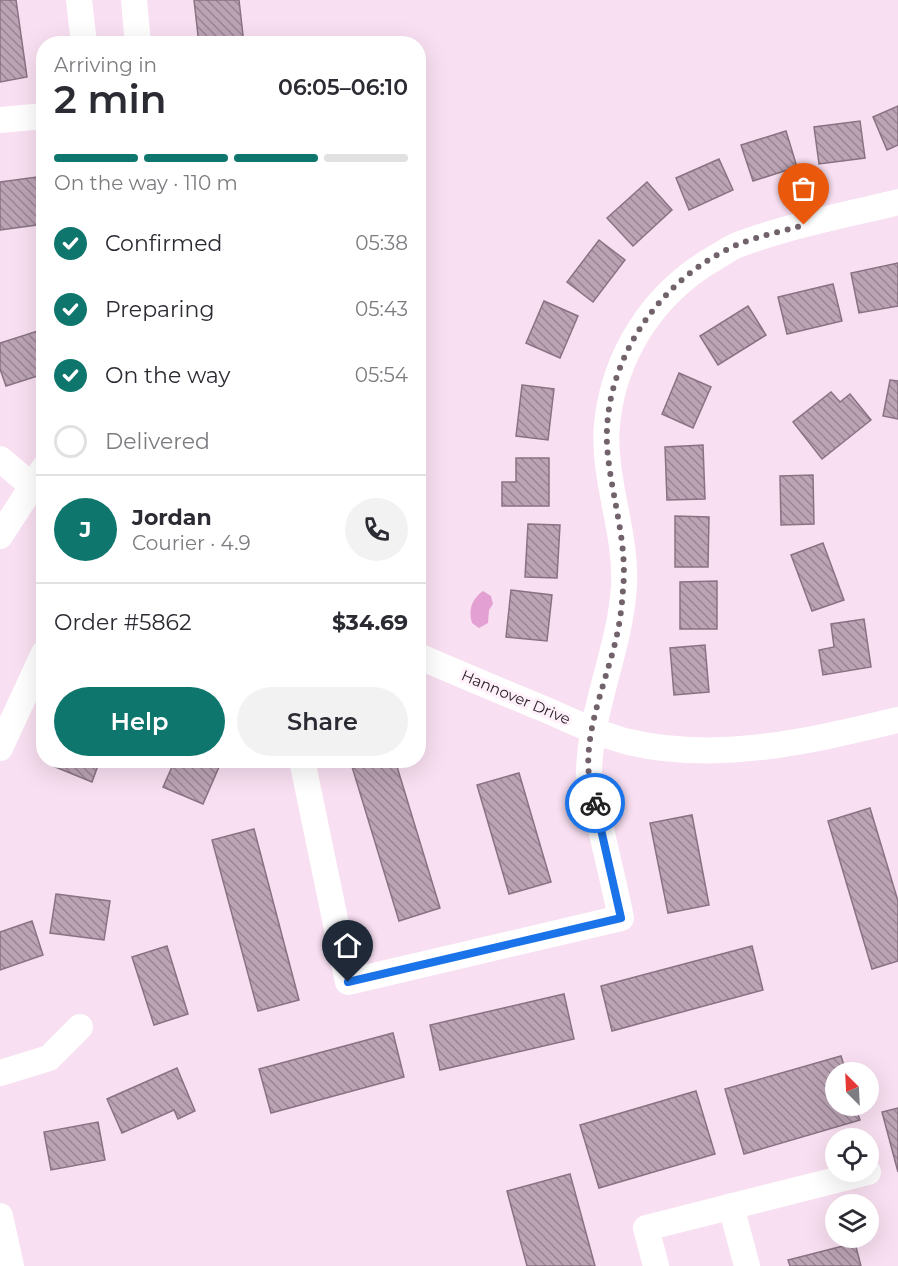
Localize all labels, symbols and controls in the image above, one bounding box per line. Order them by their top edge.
text: Arriving in [54,53,157,77]
text: 06:05–06:10 [278,74,408,101]
text: 2 min [54,75,167,123]
pin [778,163,829,225]
text: On the way · 110 m [54,171,238,195]
icon: bag [787,172,820,205]
icon: check [54,227,87,260]
text: Confirmed [105,230,222,257]
text: 05:38 [355,231,408,255]
icon: check [54,293,87,326]
text: Preparing [105,296,214,323]
text: 05:43 [355,297,408,321]
icon: check [54,359,87,392]
text: On the way [105,362,230,389]
text: 05:54 [355,363,408,387]
text: Delivered [105,428,210,455]
button: phone [345,498,408,561]
text: Jordan [132,504,212,531]
text: J [80,516,91,543]
text: Courier · 4.9 [132,531,251,555]
text: Order #5862 [54,609,192,636]
text: $34.69 [332,609,408,636]
street label: Hannover Drive [459,665,573,729]
button: Help [54,687,225,756]
button: Share [237,687,408,756]
courier [565,773,625,833]
icon: bike [579,787,612,820]
pin [322,920,373,982]
icon: home [331,929,364,962]
north arrow [825,1062,879,1116]
map controls [825,1062,879,1248]
button: locate [825,1128,879,1182]
button: layers [825,1194,879,1248]

